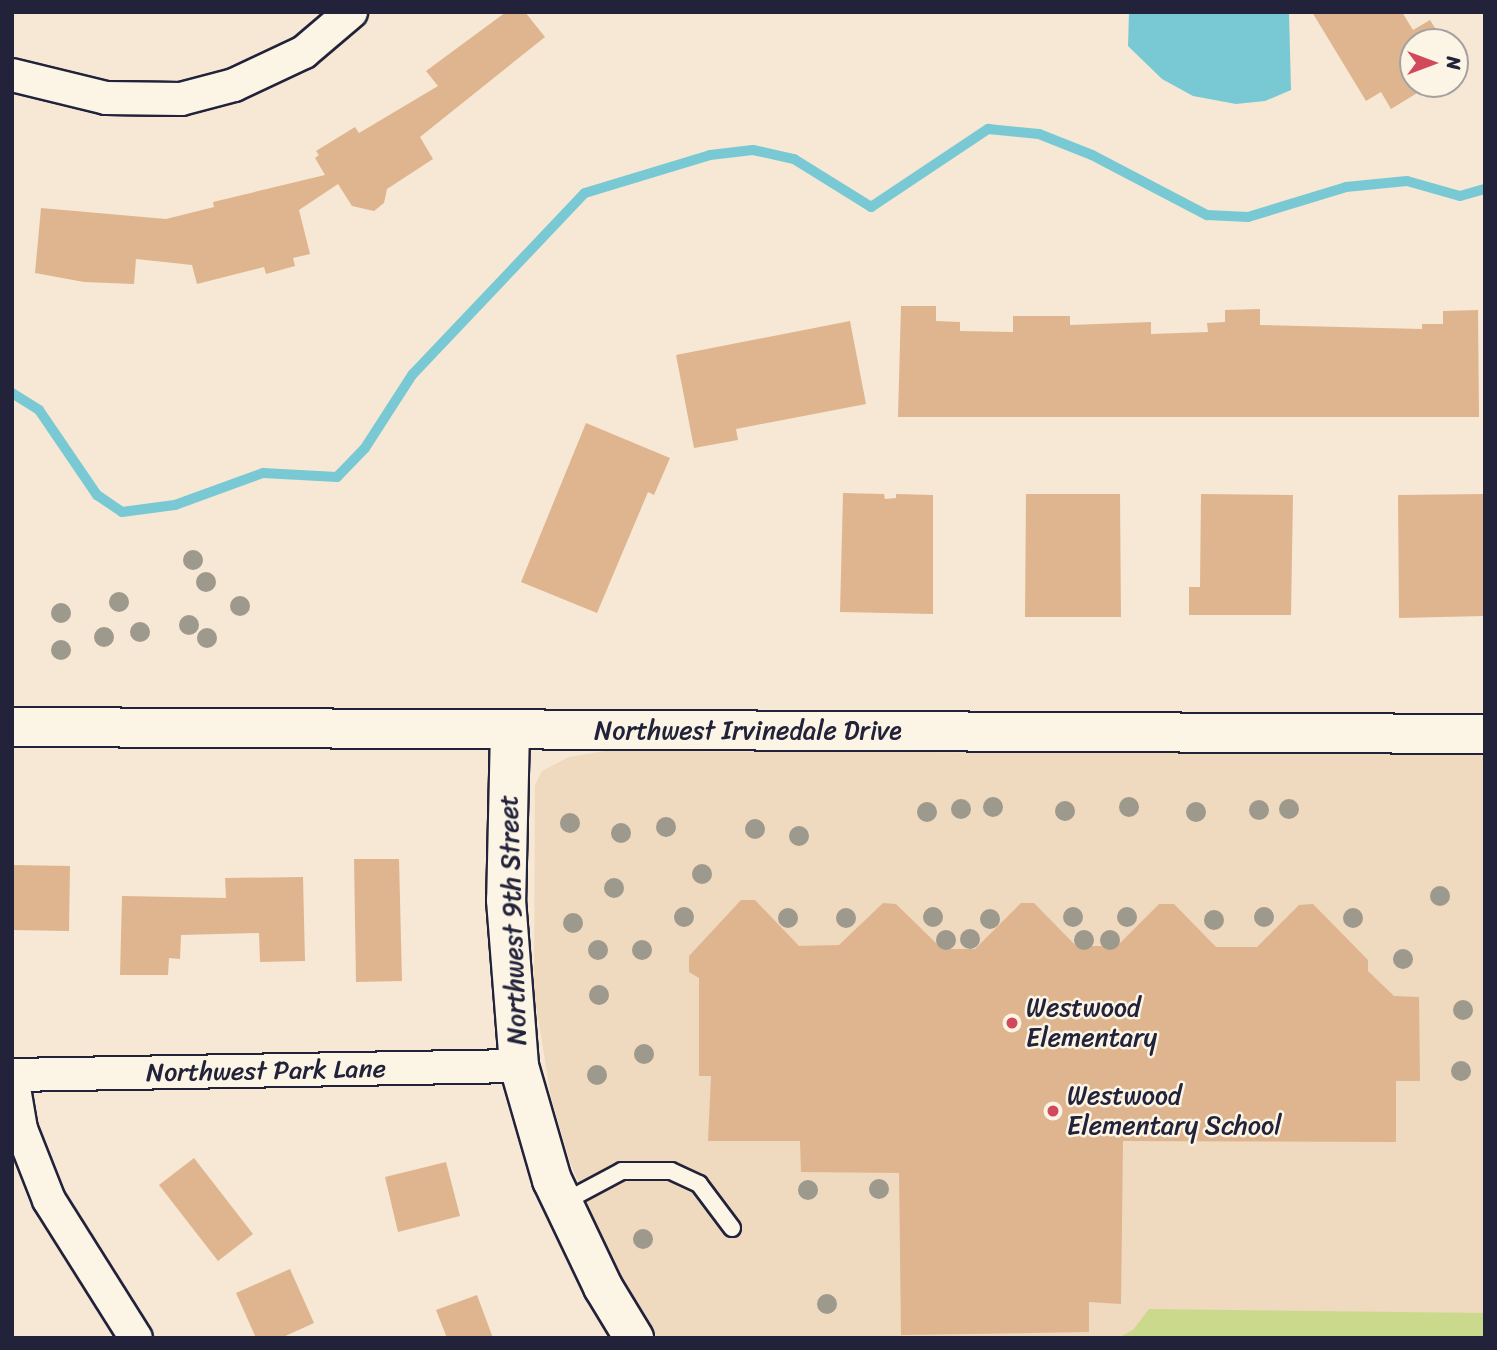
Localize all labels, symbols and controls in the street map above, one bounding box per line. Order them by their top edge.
north arrow [1399,28,1469,98]
text: N [1437,56,1470,70]
street label: Northwest Irvinedale Drive [594,715,902,747]
street label: Northwest 9th Street [493,794,533,1046]
place label: Westwood Elementary [1026,992,1157,1054]
marker: Westwood Elementary [1004,1015,1020,1031]
street label: Northwest Park Lane [146,1053,386,1089]
place label: Westwood Elementary School [1067,1080,1282,1142]
marker: Westwood Elementary School [1045,1103,1061,1119]

